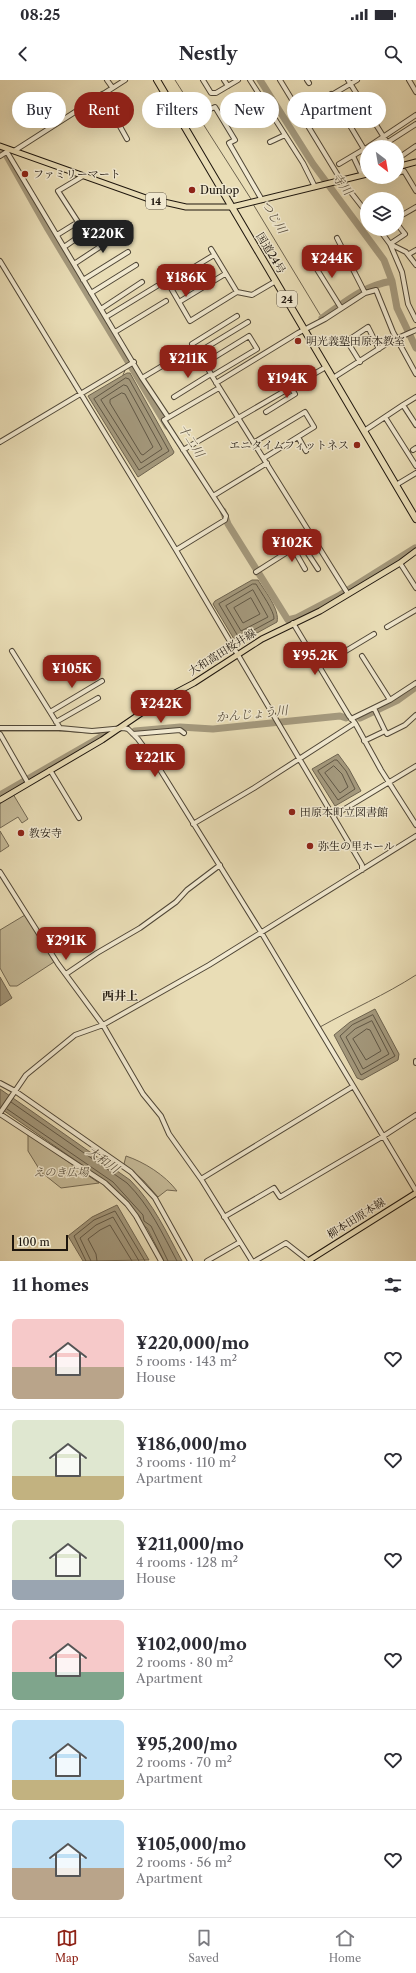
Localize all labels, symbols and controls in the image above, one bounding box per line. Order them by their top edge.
text: 08:25 [20,5,60,24]
icon: back [12,43,34,65]
text: Nestly [179,43,237,65]
icon: search [382,43,404,65]
chip: Buy [12,92,66,128]
chip: Rent [74,92,134,128]
chip: Filters [142,92,212,128]
chip: New [220,92,279,128]
chip: Apartment [287,92,386,128]
north arrow [360,140,404,184]
map controls [360,140,404,236]
place label: ファミリーマート [33,167,121,181]
marker: ファミリーマート [20,169,30,179]
water label: 寺川 [329,170,357,199]
place label: Dunlop [200,183,240,197]
marker: Dunlop [187,185,197,195]
button: layers [360,192,404,236]
road number: 14 [146,193,166,209]
water label: つじ川 [259,197,291,238]
pin: ¥220K [75,220,131,254]
text: ¥220K [82,225,124,241]
street label: 国道24号 [253,230,289,276]
pin: ¥244K [304,245,360,279]
text: ¥244K [311,250,353,266]
pin: ¥186K [158,264,214,298]
text: ¥186K [166,269,206,285]
road number: 24 [277,291,297,307]
place label: 明光義塾田原本教室 [306,334,405,348]
marker: 明光義塾田原本教室 [293,336,303,346]
pin: ¥211K [160,345,216,379]
text: ¥211K [169,350,207,366]
pin: ¥194K [259,365,315,399]
text: ¥194K [267,370,307,386]
water label: 十二川 [175,422,209,462]
place label: エニタイムフィットネス [229,438,349,452]
marker: エニタイムフィットネス [352,440,362,450]
pin: ¥102K [264,529,320,563]
text: ¥102K [272,534,312,550]
street label: 大和高田桜井線 [186,626,258,678]
pin: ¥95.2K [282,642,348,676]
text: ¥95.2K [292,647,338,663]
pin: ¥105K [44,655,100,689]
text: ¥105K [52,660,92,676]
pin: ¥242K [133,690,189,724]
text: ¥242K [140,695,182,711]
water label: かんじょう川 [215,702,291,725]
pin: ¥221K [127,744,183,778]
text: ¥221K [135,749,175,765]
place label: 田原本町立図書館 [300,805,388,819]
marker: 田原本町立図書館 [287,807,297,817]
place label: 教安寺 [29,826,62,840]
marker: 教安寺 [16,828,26,838]
place label: 弥生の里ホール [318,839,395,853]
marker: 弥生の里ホール [305,841,315,851]
pin: ¥291K [38,927,94,961]
text: ¥291K [46,932,86,948]
district label: 西井上 [102,988,138,1003]
water label: 大和川 [84,1143,124,1177]
park label: えのき広場 [34,1165,89,1179]
street label: 柳本田原本線 [324,1195,388,1241]
scale bar [12,1233,68,1252]
text: 100 m [18,1235,50,1249]
icon: filters [382,1274,404,1296]
text: 11 homes [12,1275,89,1295]
text: ¥220,000/mo [136,1333,249,1353]
icon: home [44,1335,92,1383]
icon: heart [382,1348,404,1370]
text: 5 rooms · 143 m² [136,1353,237,1369]
text: House [136,1369,176,1385]
text: ¥186,000/mo [136,1434,247,1454]
icon: home [44,1436,92,1484]
icon: heart [382,1449,404,1471]
text: 3 rooms · 110 m² [136,1454,236,1470]
text: Apartment [136,1470,203,1486]
text: ¥211,000/mo [136,1534,244,1554]
icon: home [44,1536,92,1584]
icon: heart [382,1549,404,1571]
text: 4 rooms · 128 m² [136,1554,238,1570]
text: House [136,1570,176,1586]
text: ¥102,000/mo [136,1634,247,1654]
icon: home [44,1636,92,1684]
icon: heart [382,1649,404,1671]
text: 2 rooms · 80 m² [136,1654,233,1670]
text: Apartment [136,1670,203,1686]
text: ¥95,200/mo [136,1734,237,1754]
icon: home [44,1736,92,1784]
icon: heart [382,1749,404,1771]
text: 2 rooms · 70 m² [136,1754,232,1770]
text: Apartment [136,1770,203,1786]
text: ¥105,000/mo [136,1834,246,1854]
icon: home [44,1836,92,1884]
icon: heart [382,1849,404,1871]
text: 2 rooms · 56 m² [136,1854,232,1870]
text: Apartment [136,1870,203,1886]
tab: Map [55,1927,79,1965]
tab: Saved [188,1927,219,1965]
tab: Home [329,1927,361,1965]

